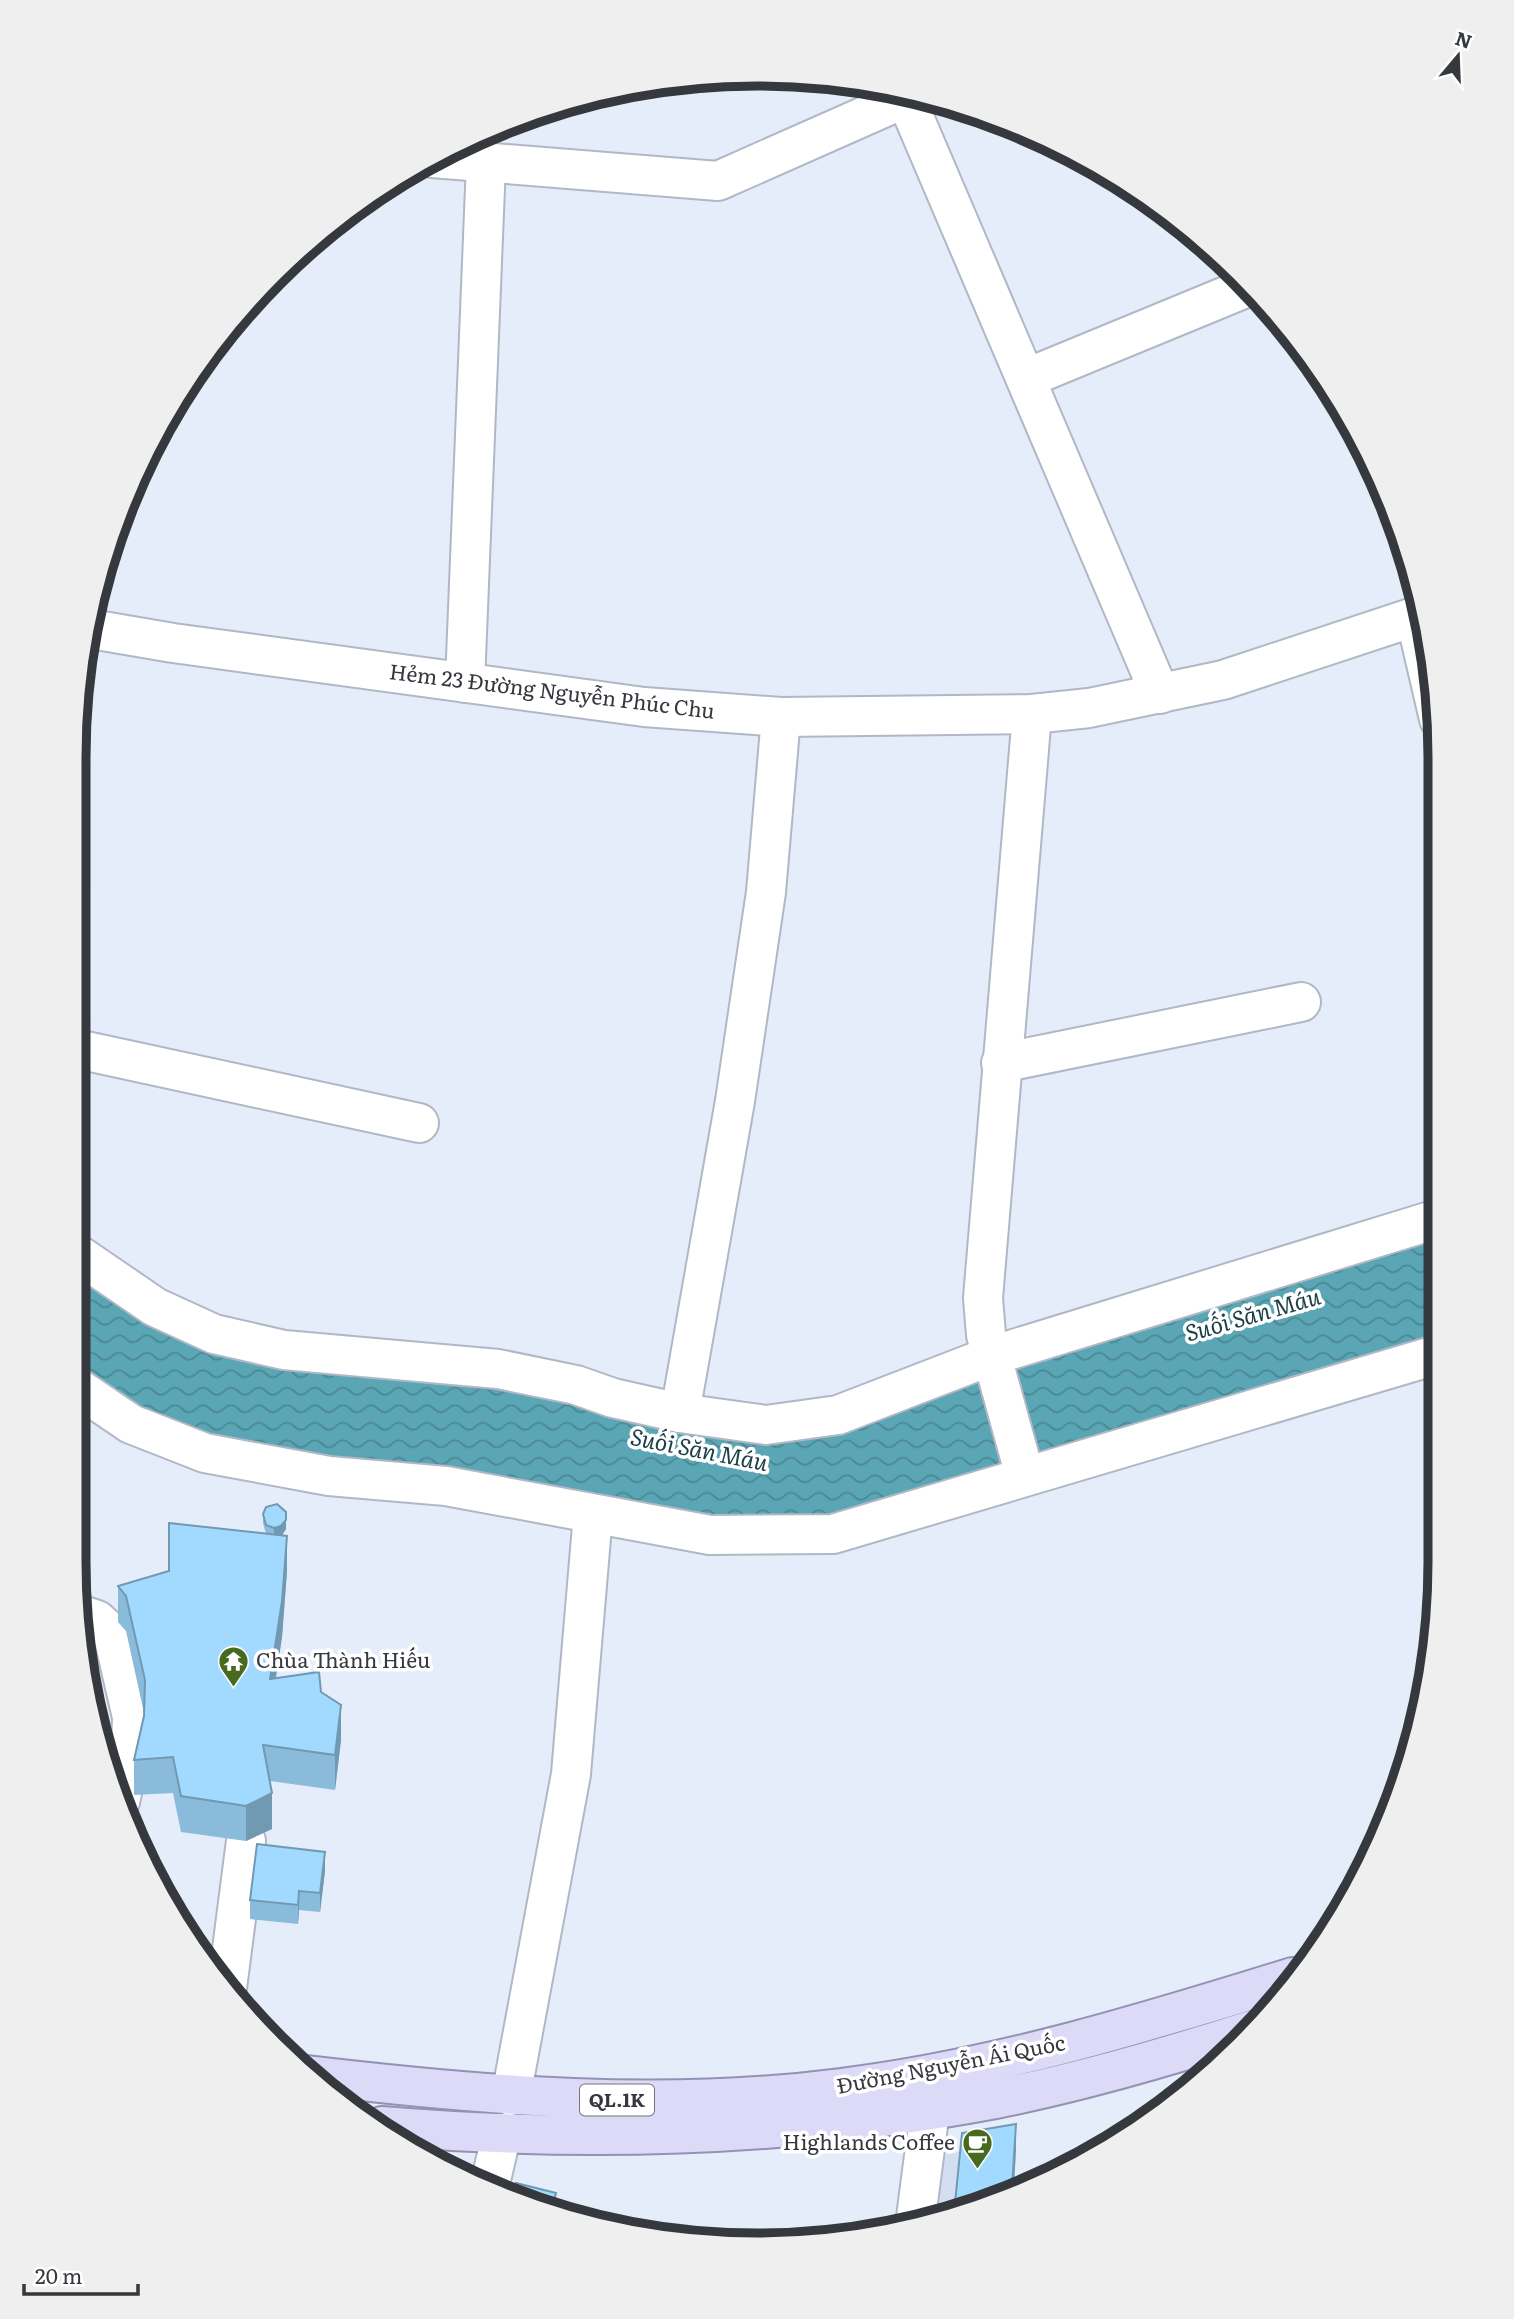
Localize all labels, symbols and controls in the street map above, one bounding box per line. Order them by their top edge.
north arrow [1423,21,1493,91]
text: N [1452,23,1476,55]
street label: Hẻm 23 Đường Nguyễn Phúc Chu [388,654,717,725]
water label: Suối Săn Máu [1181,1277,1324,1349]
water label: Suối Săn Máu [628,1418,771,1478]
place label: Chùa Thành Hiếu [256,1643,430,1674]
temple icon: Chùa Thành Hiếu [216,1644,250,1688]
street label: Đường Nguyễn Ái Quốc [833,2025,1068,2100]
road number: QL.1K [580,2084,654,2116]
place label: Highlands Coffee [783,2125,955,2156]
cafe icon: Highlands Coffee [961,2126,995,2170]
scale bar [24,2252,138,2296]
text: 20 m [35,2259,82,2290]

